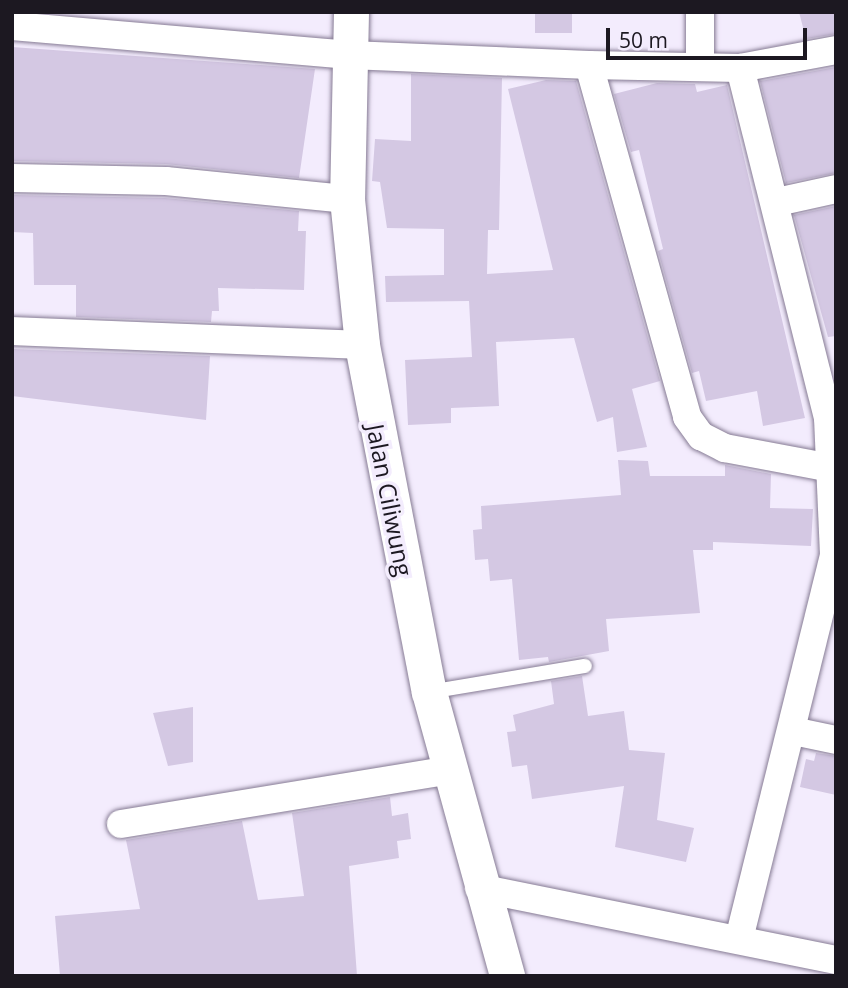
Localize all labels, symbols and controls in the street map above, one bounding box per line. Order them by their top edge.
scale bar [610,14,811,58]
text: 50 m [619,26,668,54]
street label: Jalan Ciliwung [361,421,419,579]

